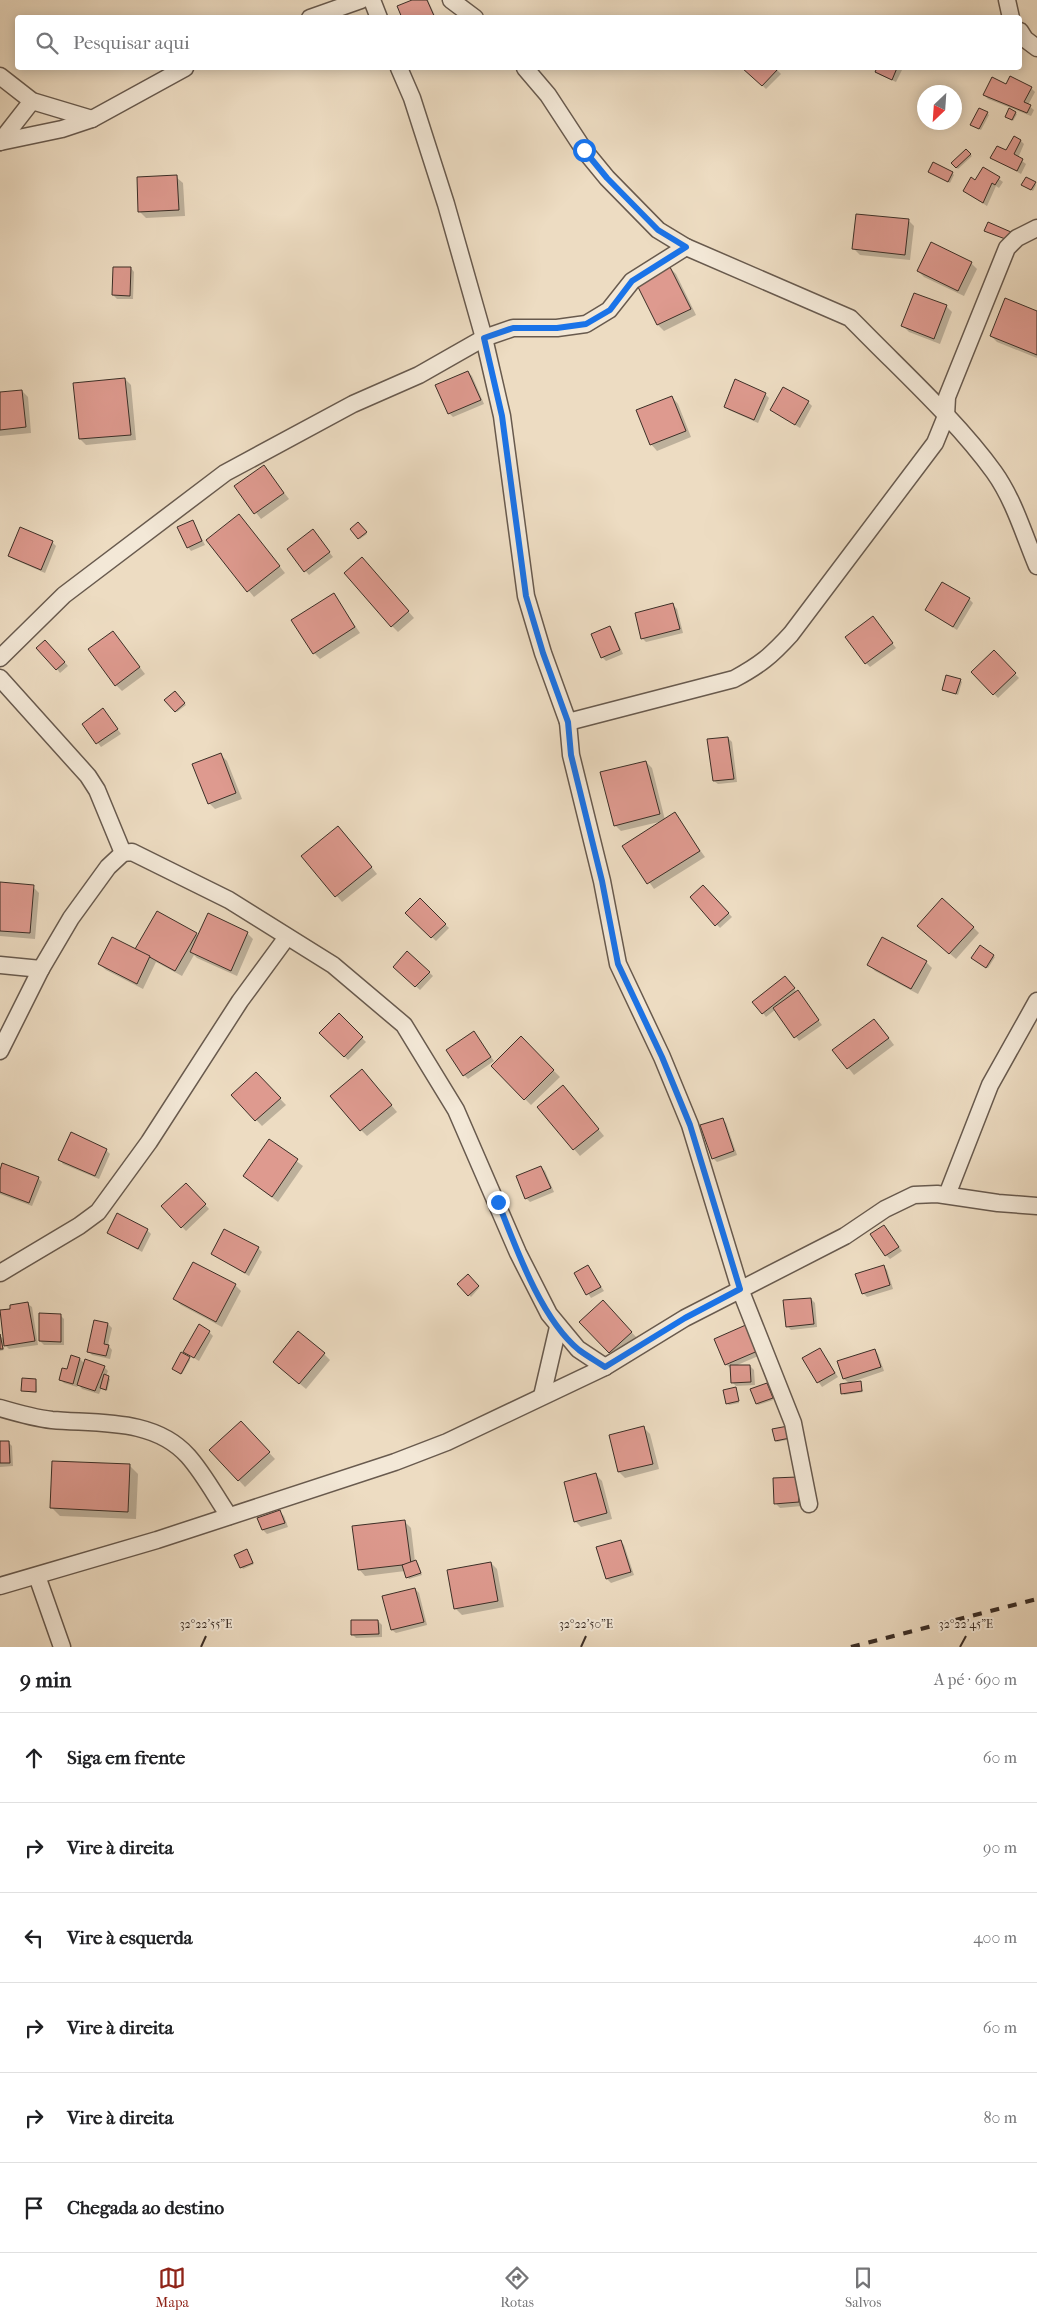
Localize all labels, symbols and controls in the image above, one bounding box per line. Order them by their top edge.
search box [15,15,1022,70]
icon: search [33,29,61,57]
text: Pesquisar aqui [73,32,190,54]
north arrow [917,85,962,130]
route start [573,139,596,162]
route end [487,1191,510,1214]
text: 32°22'55"E [180,1617,232,1631]
text: 32°22'50"E [559,1617,613,1631]
text: 32°22'45"E [939,1617,993,1631]
text: 9 min [20,1668,71,1692]
text: A pé · 690 m [934,1670,1017,1689]
icon: ahead [20,1744,48,1772]
text: Siga em frente [67,1747,185,1769]
text: 60 m [983,1748,1017,1767]
icon: right [20,1834,48,1862]
text: Vire à direita [67,1837,174,1859]
text: 90 m [983,1838,1017,1857]
icon: left [20,1924,48,1952]
text: Vire à esquerda [67,1927,193,1949]
text: 400 m [973,1928,1017,1947]
icon: right [20,2014,48,2042]
text: Vire à direita [67,2017,174,2039]
text: 60 m [983,2018,1017,2037]
icon: right [20,2104,48,2132]
text: Vire à direita [67,2107,174,2129]
text: 80 m [983,2108,1017,2127]
icon: arrive [20,2194,48,2222]
text: Chegada ao destino [67,2197,224,2219]
tab: Mapa [156,2264,189,2311]
tab: Rotas [500,2264,534,2311]
tab: Salvos [845,2264,881,2311]

